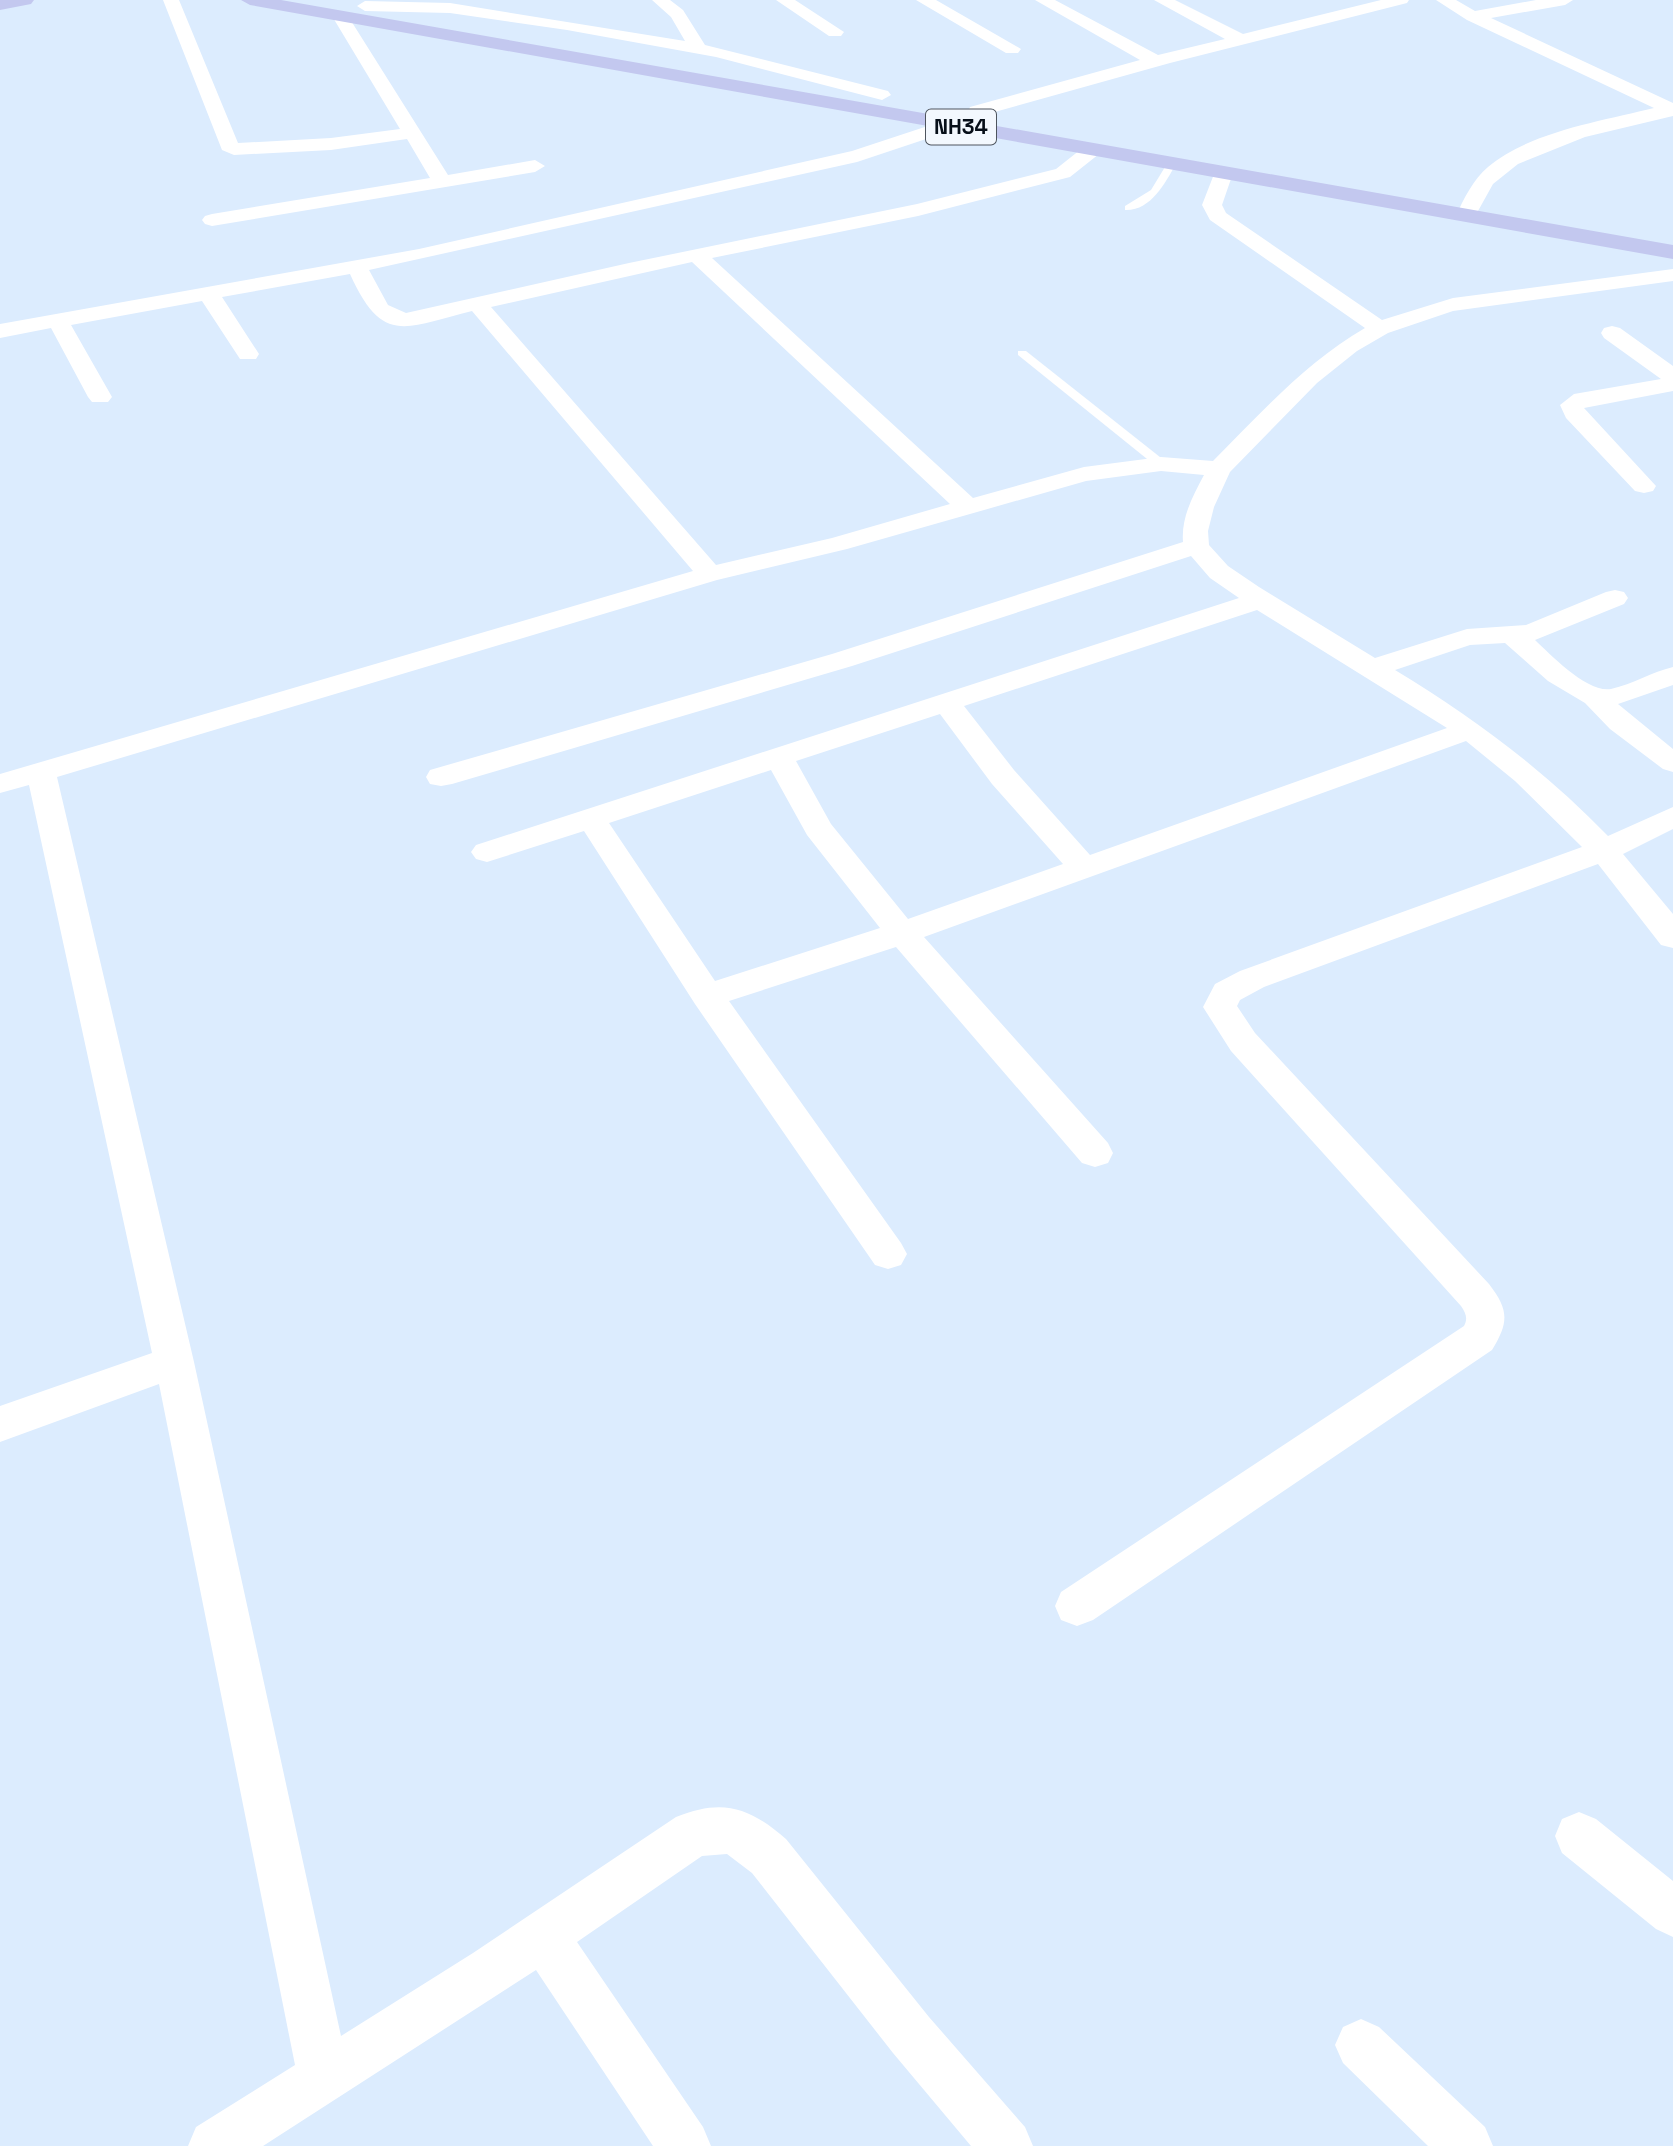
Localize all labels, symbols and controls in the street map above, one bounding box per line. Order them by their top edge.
road number: NH34 [926,110,996,144]

